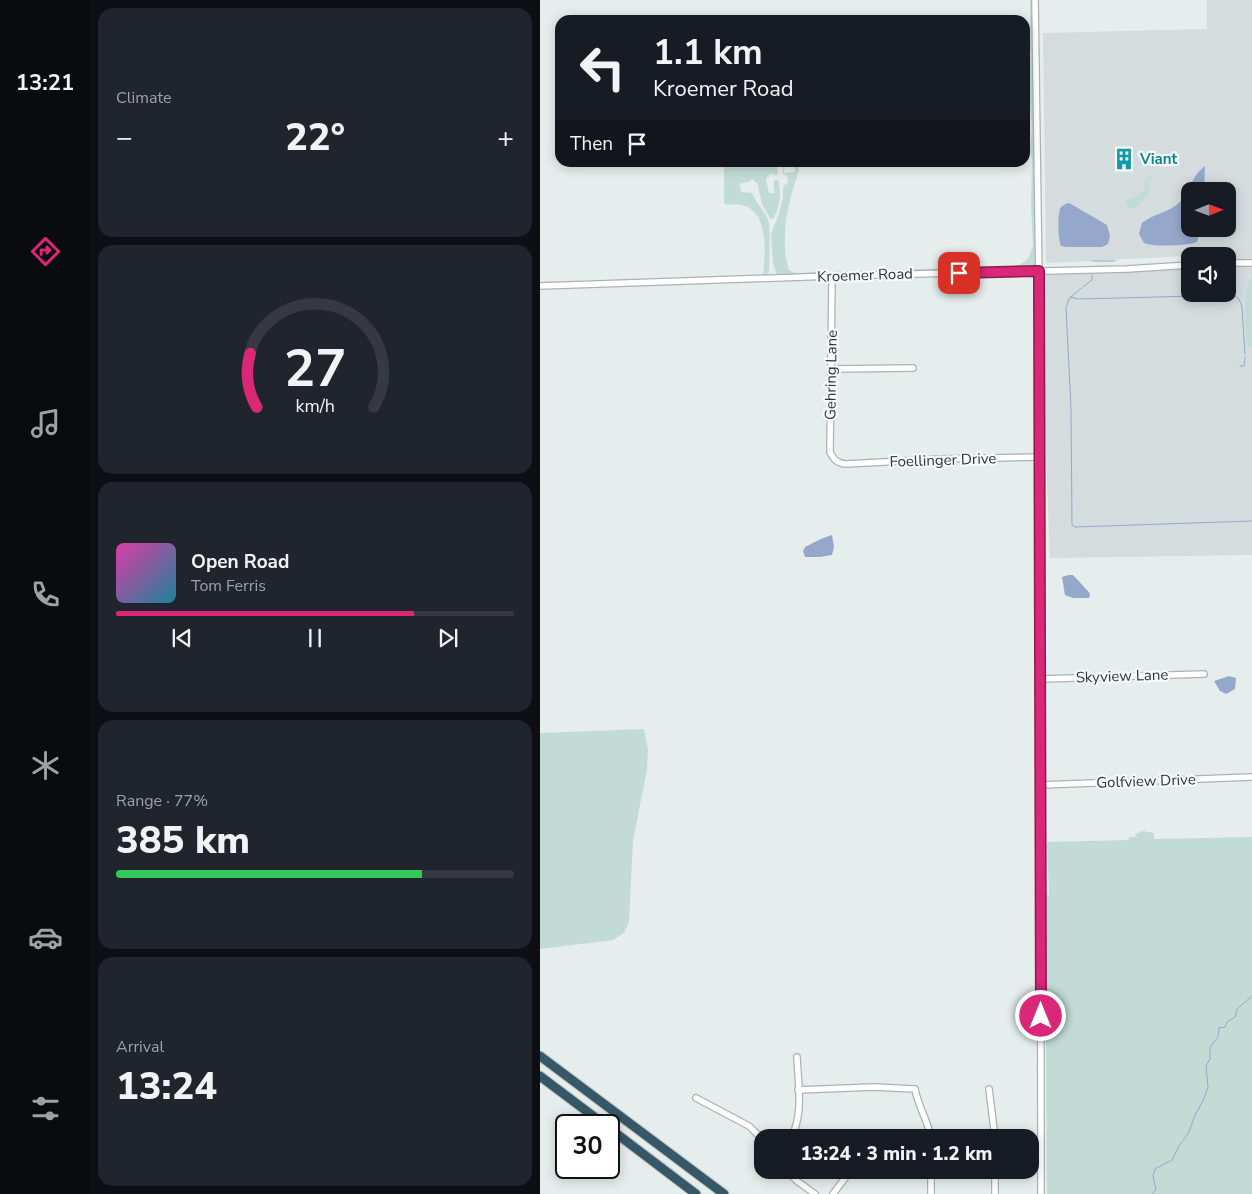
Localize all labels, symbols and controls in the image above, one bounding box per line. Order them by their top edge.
text: 1.1 km [653,29,763,76]
icon: left [570,35,635,100]
text: 13:21 [16,68,74,98]
text: Kroemer Road [653,74,794,104]
text: Climate [116,87,171,109]
text: 22° [285,112,345,163]
text: − [116,119,133,157]
text: + [497,119,514,157]
icon: arrive [623,130,651,158]
text: Then [570,131,613,157]
building icon: Viant [1111,146,1137,172]
place label: Viant [1139,149,1178,169]
north arrow [1181,182,1236,238]
map controls [1181,182,1236,302]
icon: directions [28,234,63,269]
button: sound [1181,247,1236,302]
pin [938,252,980,294]
icon: arrive [945,259,973,287]
street label: Kroemer Road [817,263,913,287]
street label: Gehring Lane [820,330,842,420]
text: 27 [284,333,346,404]
text: km/h [295,394,335,418]
icon: music [28,406,63,441]
street label: Foellinger Drive [889,448,997,472]
text: Open Road [191,549,289,575]
text: Tom Ferris [191,575,266,597]
icon: phone [28,577,63,612]
icon: previous [168,624,196,652]
icon: pause [301,624,329,652]
icon: next [434,624,462,652]
street label: Skyview Lane [1075,664,1169,688]
icon: climate [28,748,63,783]
street label: Golfview Drive [1096,769,1196,793]
text: Range · 77% [116,790,208,812]
text: 385 km [116,815,250,866]
icon: car [28,920,63,955]
position arrow [1014,989,1066,1041]
text: Arrival [116,1036,164,1058]
text: 13:24 [116,1061,217,1112]
icon: filters [28,1091,63,1126]
speed limit sign: 30 [555,1114,620,1179]
text: 13:24 · 3 min · 1.2 km [800,1141,993,1167]

